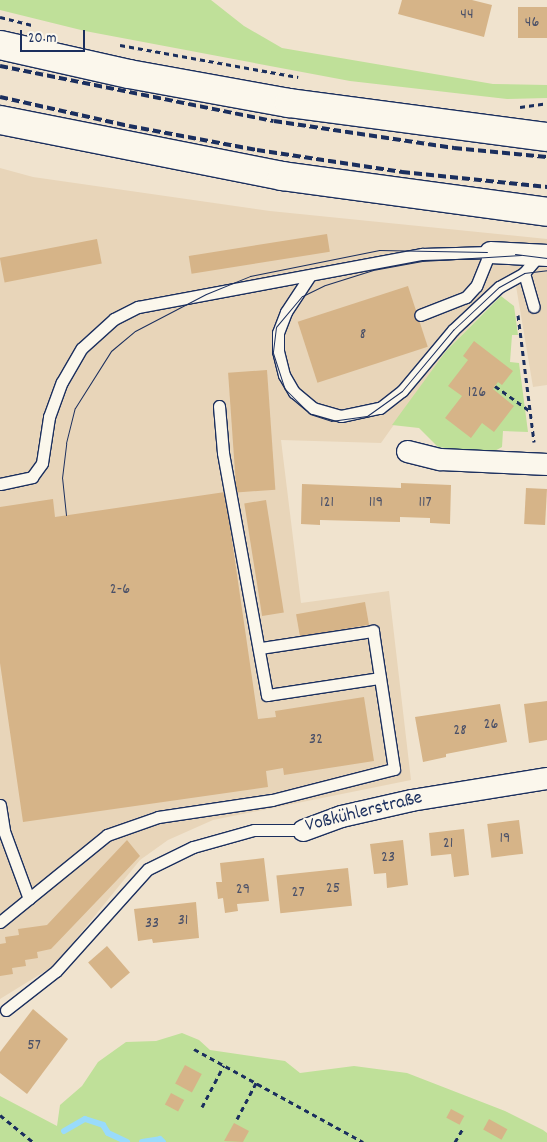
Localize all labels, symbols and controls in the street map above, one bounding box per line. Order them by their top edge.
house number: 44 [460,5,474,25]
house number: 46 [525,13,539,33]
scale bar [22,20,88,52]
text: 20 m [28,28,56,50]
house number: 8 [360,325,366,345]
house number: 126 [468,383,486,403]
house number: 121 [320,493,334,513]
house number: 119 [369,493,383,513]
house number: 117 [418,493,432,513]
house number: 2-6 [110,580,130,600]
house number: 26 [484,715,498,735]
house number: 28 [453,721,467,741]
house number: 32 [309,730,323,750]
street label: Voßkühlerstraße [303,787,425,839]
house number: 19 [500,829,510,849]
house number: 21 [443,834,453,854]
house number: 23 [381,848,395,868]
house number: 25 [326,879,340,899]
house number: 29 [236,880,250,900]
house number: 27 [291,883,305,903]
house number: 31 [178,911,188,931]
house number: 33 [145,914,159,934]
house number: 57 [27,1036,41,1056]

